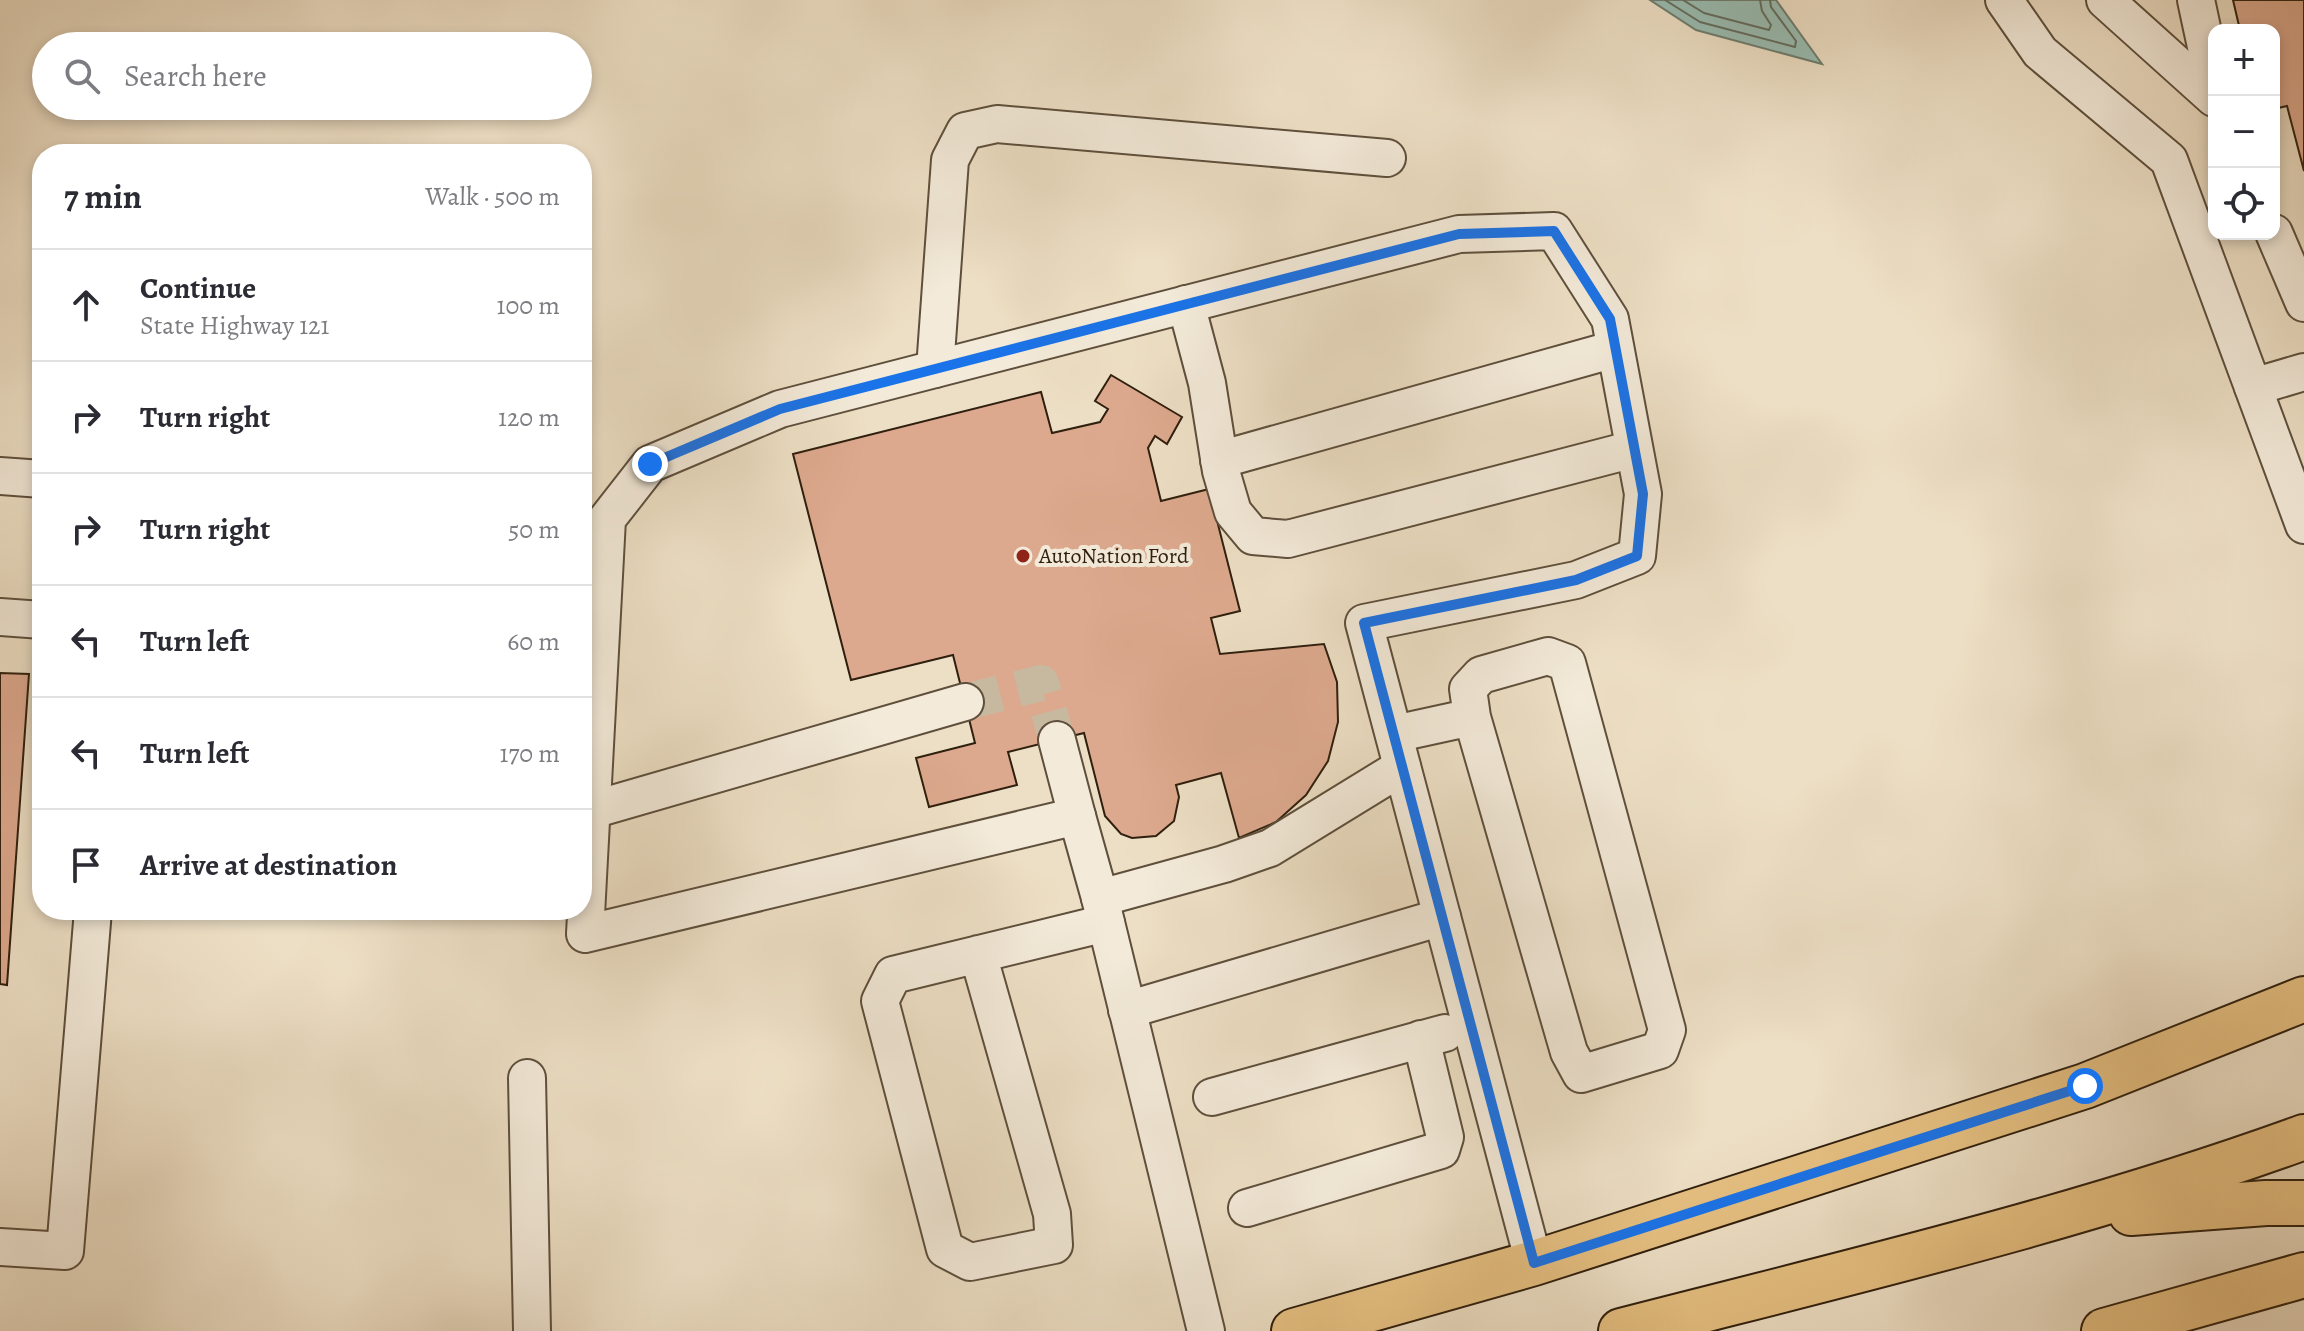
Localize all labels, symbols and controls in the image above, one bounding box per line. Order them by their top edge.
map controls [2208,24,2280,240]
button: + [2208,24,2280,96]
search box [32,32,592,120]
icon: search [60,54,104,98]
text: Search here [124,56,267,96]
button: − [2208,96,2280,168]
button: locate [2208,168,2280,240]
text: 7 min [64,173,142,220]
text: Walk · 500 m [425,179,560,214]
text: Continue [140,268,256,308]
icon: ahead [64,283,108,327]
text: 100 m [497,288,560,323]
text: State Highway 121 [140,308,329,343]
icon: right [64,395,108,439]
text: Turn right [140,397,270,437]
text: 120 m [498,400,560,435]
route end [632,446,668,482]
icon: right [64,507,108,551]
text: Turn right [140,509,270,549]
text: 50 m [508,512,560,547]
place label: AutoNation Ford [1038,541,1189,571]
marker: AutoNation Ford [1014,547,1032,565]
icon: left [64,619,108,663]
text: Turn left [140,621,249,661]
text: 60 m [507,624,560,659]
icon: left [64,731,108,775]
text: Turn left [140,733,249,773]
text: 170 m [500,736,560,771]
icon: arrive [64,843,108,887]
text: Arrive at destination [140,845,397,885]
route start [2067,1068,2103,1104]

